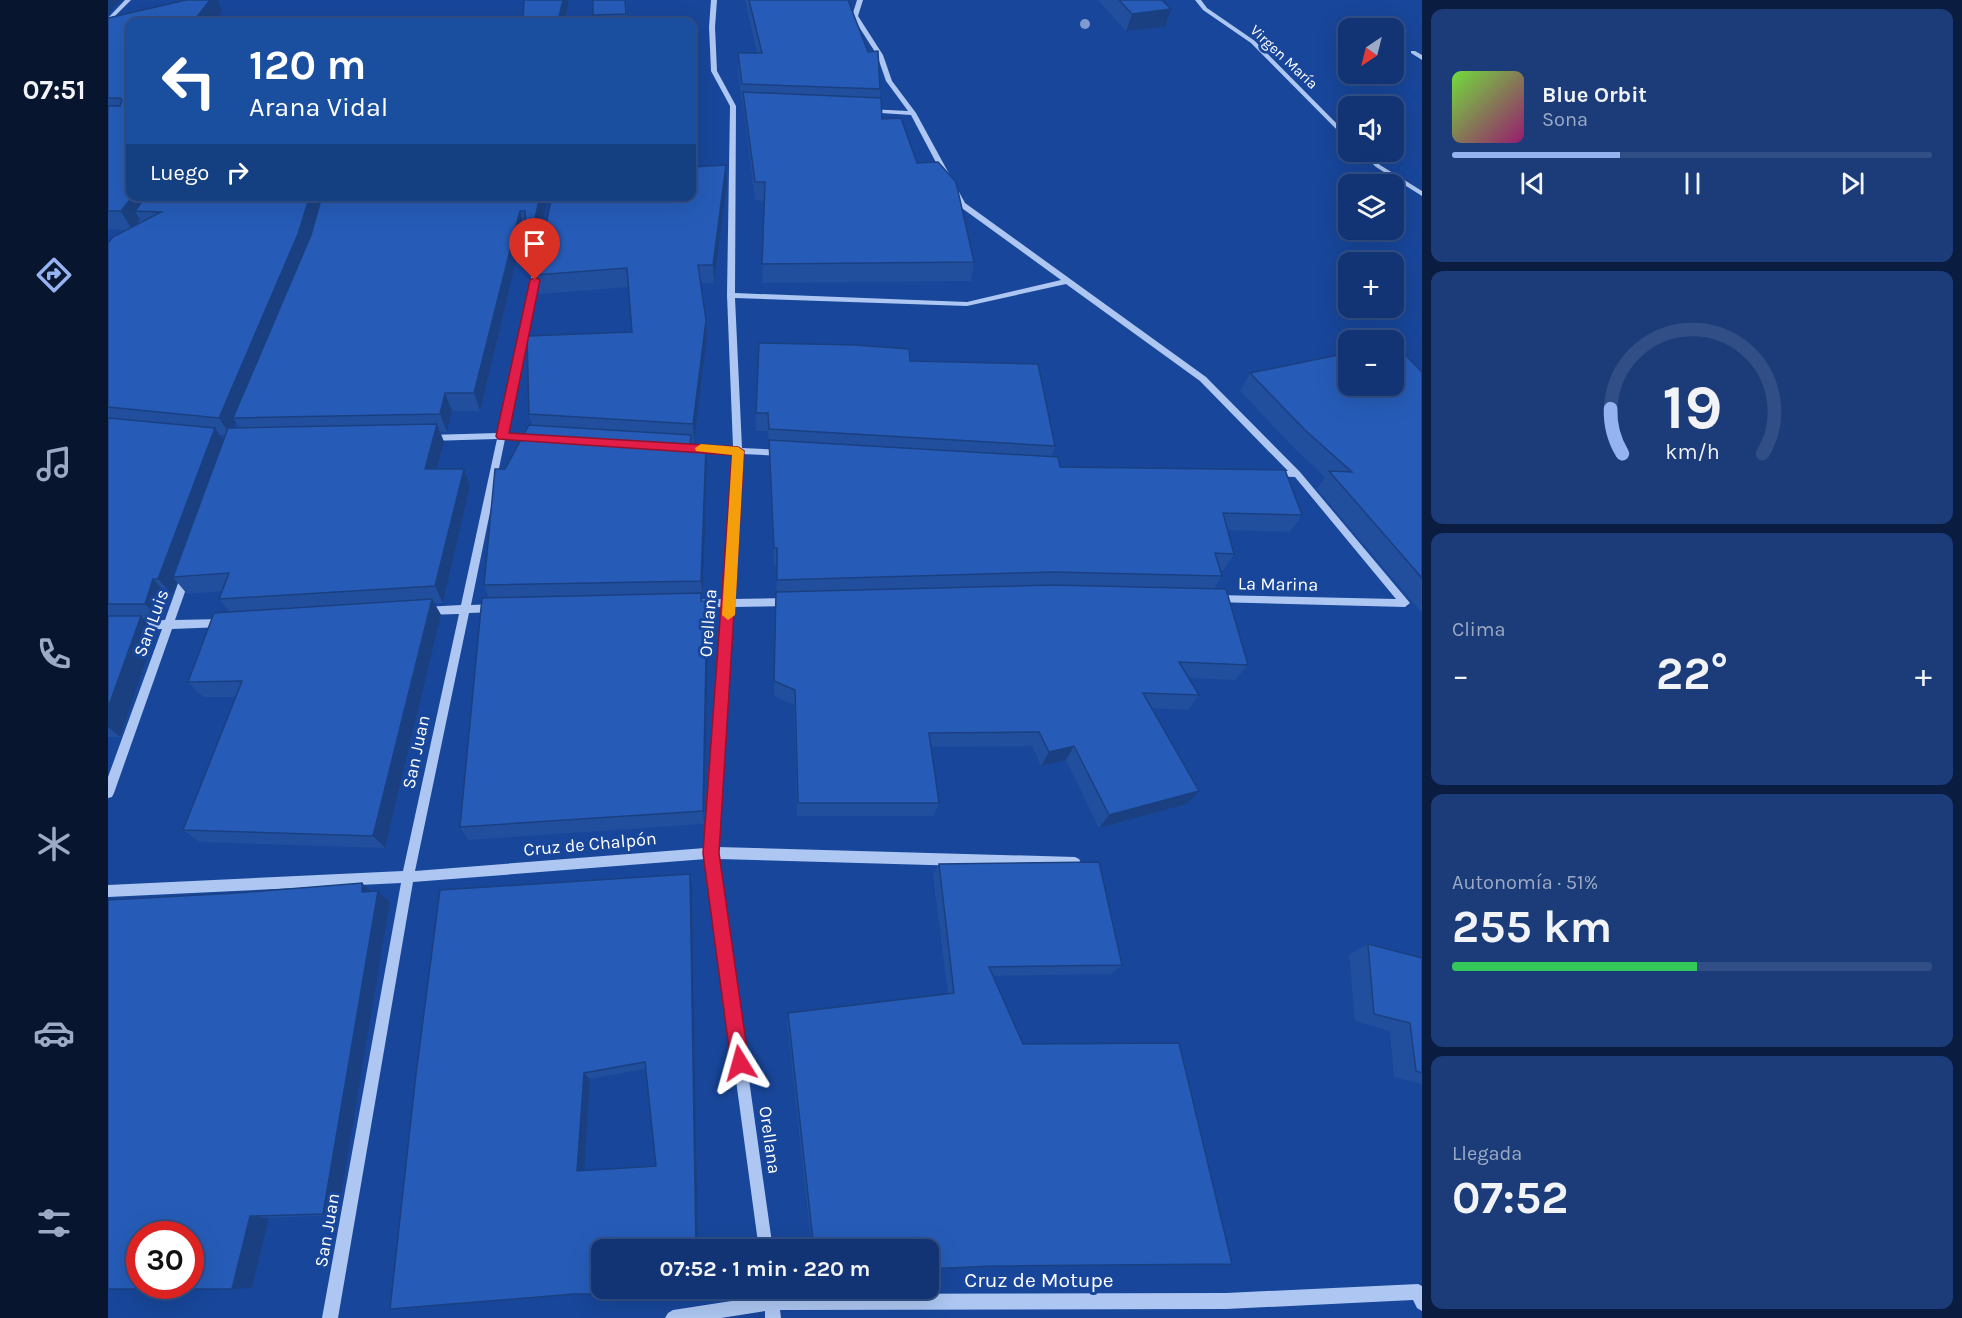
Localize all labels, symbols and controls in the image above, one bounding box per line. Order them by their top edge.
north arrow [1338,18,1404,84]
map controls [1338,18,1404,396]
street label: Virgen María [1246,21,1322,93]
text: 120 m [249,40,366,90]
icon: left [150,42,228,120]
text: 07:51 [22,74,86,106]
text: Blue Orbit [1542,82,1647,108]
text: Arana Vidal [249,91,388,123]
button: sound [1338,96,1404,162]
text: Sona [1542,108,1588,131]
icon: right [221,156,254,189]
text: Luego [150,160,209,186]
icon: previous [1516,167,1549,200]
icon: pause [1676,167,1709,200]
icon: next [1836,167,1869,200]
button: layers [1338,174,1404,240]
pin [509,218,560,280]
icon: arrive [518,227,551,260]
button: + [1338,252,1404,318]
icon: directions [33,254,75,296]
button: − [1338,330,1404,396]
text: 19 [1662,371,1722,444]
text: km/h [1665,440,1719,465]
icon: music [33,443,75,485]
street label: La Marina [1238,572,1318,596]
street label: San Luis [129,586,173,660]
street label: Orellana [695,588,721,658]
text: Clima [1452,618,1506,641]
icon: phone [33,633,75,675]
text: 22° [1656,648,1728,700]
text: − [1452,656,1469,694]
text: + [1915,656,1932,694]
street label: San Juan [397,713,435,791]
icon: climate [33,823,75,865]
street label: Cruz de Chalpón [523,827,657,861]
text: Autonomía · 51% [1452,871,1598,894]
text: 255 km [1452,901,1612,953]
icon: car [33,1012,75,1054]
position arrow [708,1031,772,1095]
street label: Orellana [754,1105,786,1175]
text: Llegada [1452,1142,1522,1165]
text: 07:52 [1452,1172,1568,1224]
street label: San Juan [310,1191,344,1269]
icon: filters [33,1202,75,1244]
speed limit sign: 30 [126,1221,204,1299]
text: 07:52 · 1 min · 220 m [660,1256,870,1282]
street label: Cruz de Motupe [964,1268,1114,1292]

